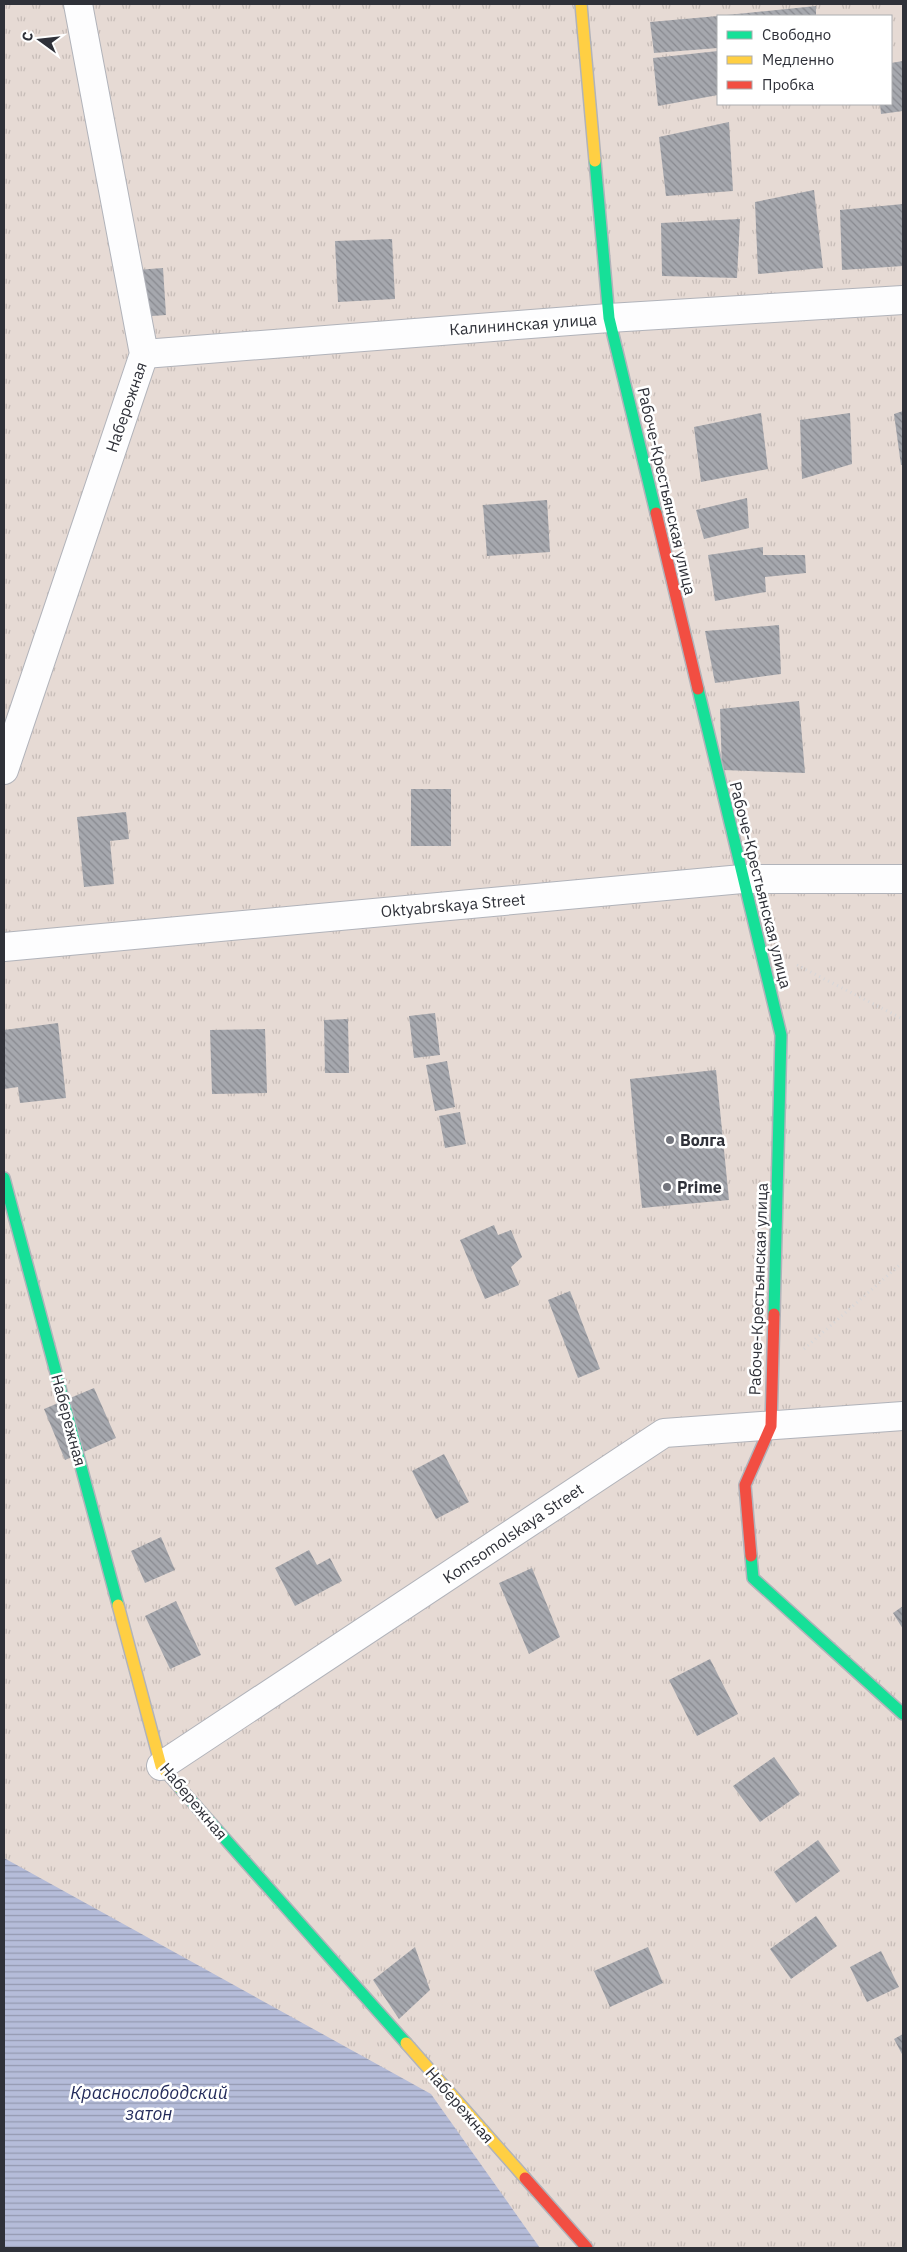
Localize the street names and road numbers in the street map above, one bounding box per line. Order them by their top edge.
street label: Калининская улица [449,309,598,339]
street label: Набережная [101,359,151,455]
street label: Рабоче-Крестьянская улица [633,385,701,597]
street label: Рабоче-Крестьянская улица [726,779,797,991]
street label: Oktyabrskaya Street [380,889,526,921]
street label: Рабоче-Крестьянская улица [744,1182,772,1396]
street label: Набережная [47,1372,91,1468]
street label: Komsomolskaya Street [439,1478,587,1588]
street label: Набережная [156,1758,232,1844]
street label: Набережная [421,2063,499,2147]

